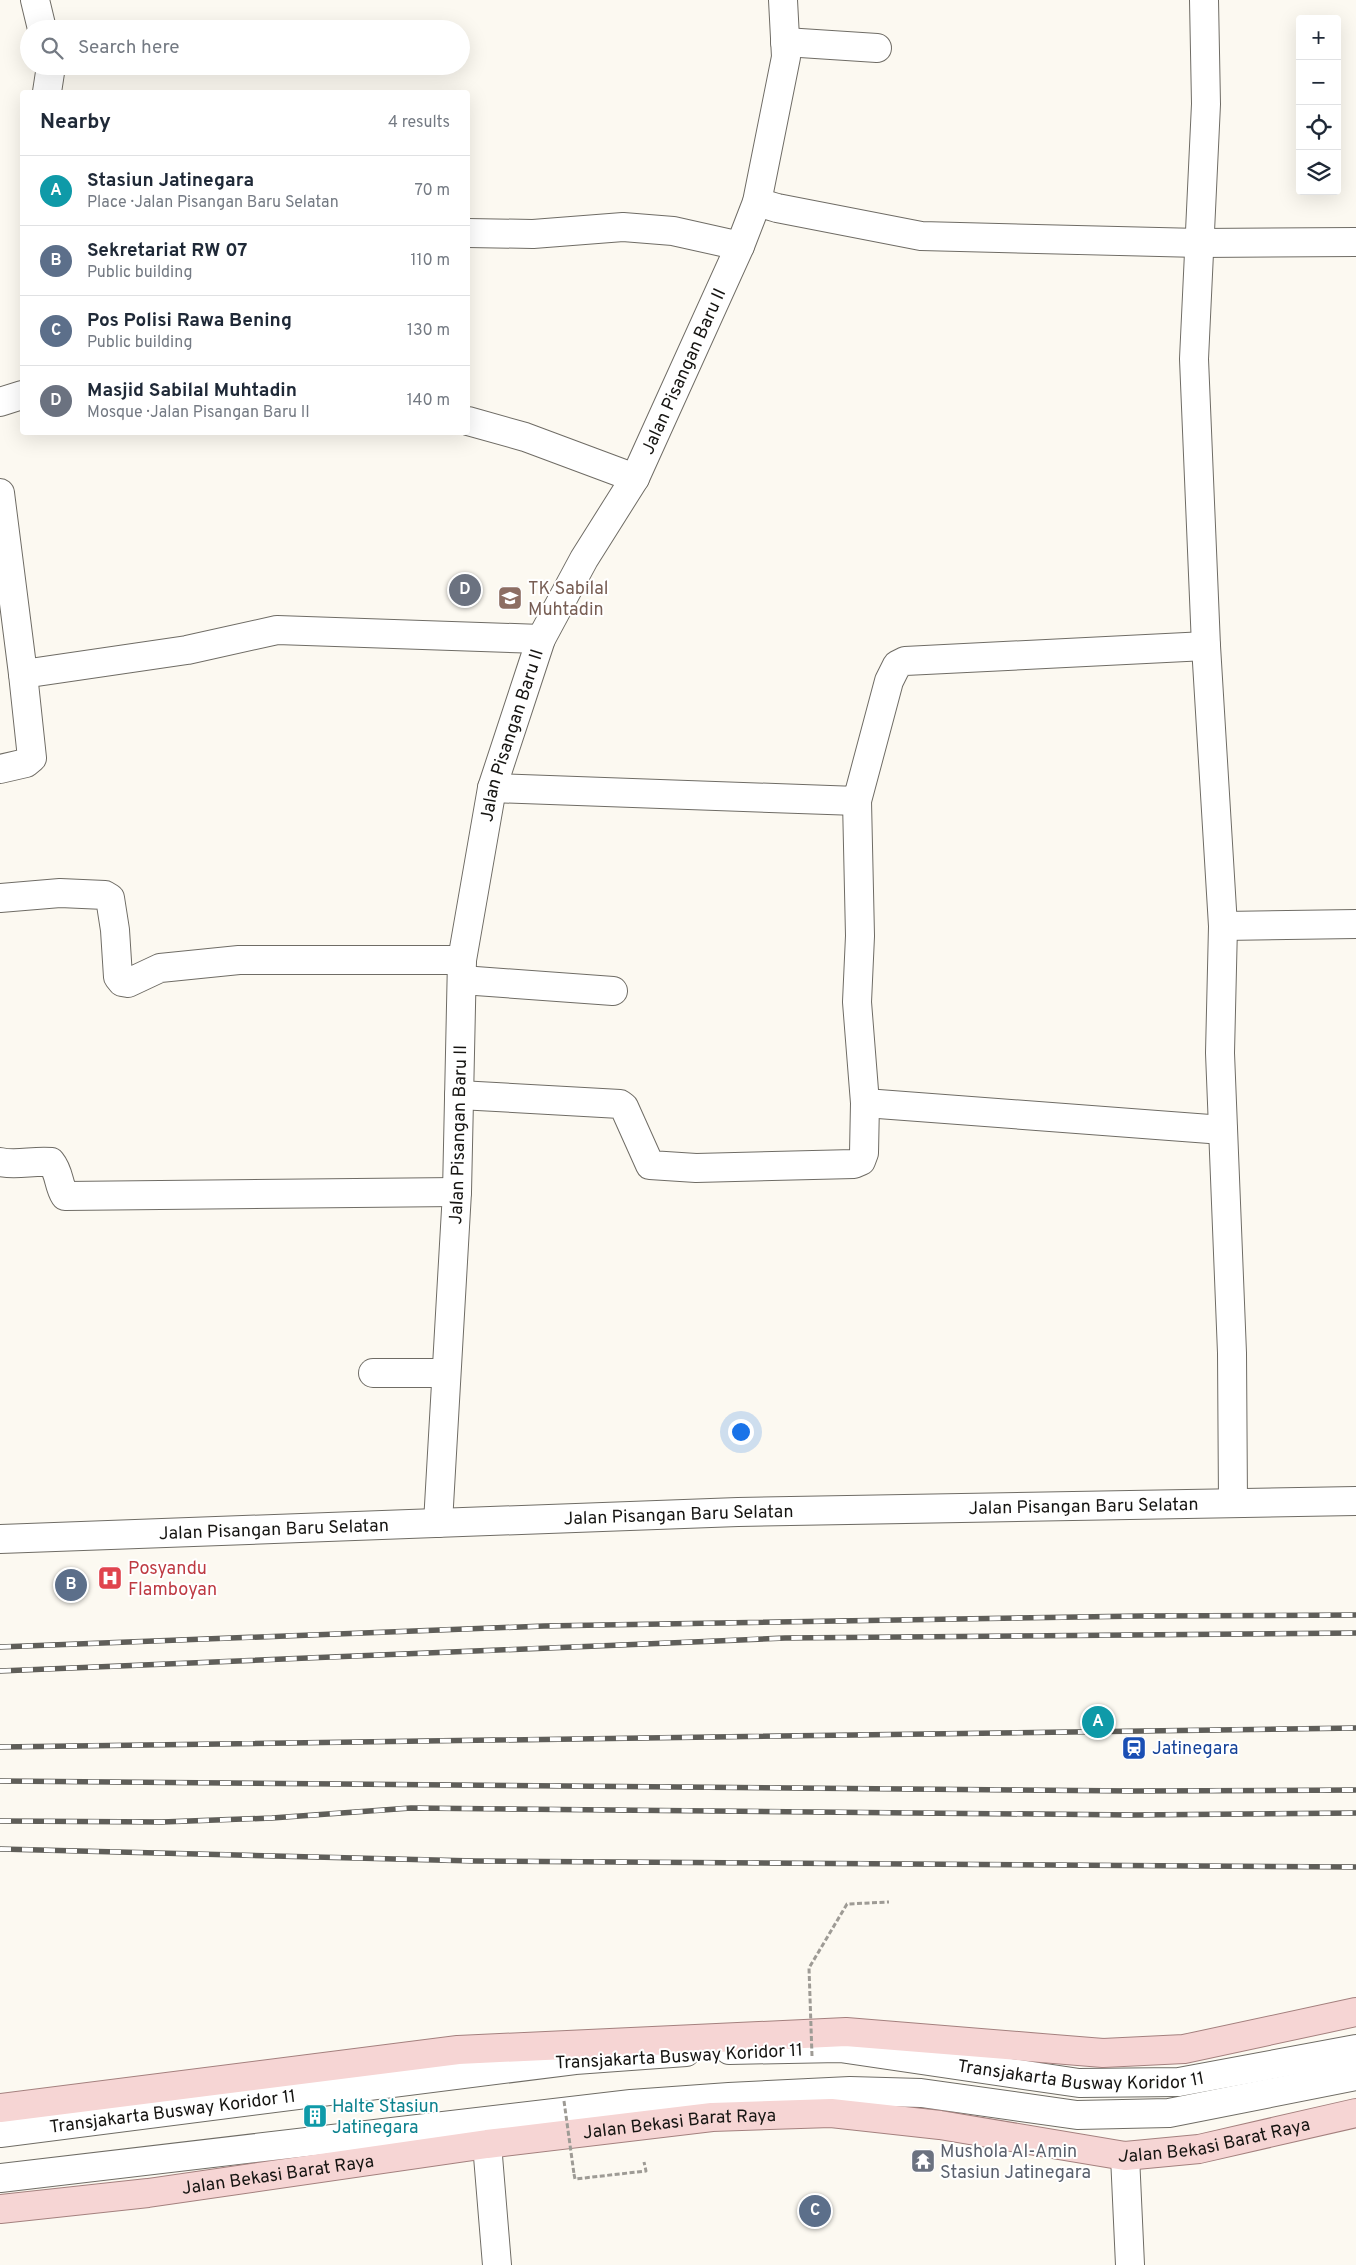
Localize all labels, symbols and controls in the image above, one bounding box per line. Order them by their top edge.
map controls [1296,15,1341,195]
button: + [1296,15,1341,60]
search box [20,20,470,75]
icon: search [38,34,66,62]
text: Search here [78,36,180,60]
button: − [1296,60,1341,105]
button: locate [1296,105,1341,150]
text: Nearby [40,109,111,136]
text: 4 results [388,113,450,133]
button: layers [1296,150,1341,195]
text: Stasiun Jatinegara [87,169,254,193]
text: A [50,181,62,201]
text: 70 m [415,181,450,201]
text: Place · Jalan Pisangan Baru Selatan [87,193,339,213]
text: Sekretariat RW 07 [87,239,248,263]
text: B [50,251,62,271]
text: 110 m [410,251,450,271]
text: Public building [87,263,192,283]
street label: Jalan Pisangan Baru II [637,285,732,458]
text: Pos Polisi Rawa Bening [87,309,292,333]
text: C [51,321,61,341]
text: 130 m [407,321,450,341]
text: Public building [87,333,192,353]
text: Masjid Sabilal Muhtadin [87,379,297,403]
text: D [50,391,62,411]
text: 140 m [407,391,450,411]
text: Mosque · Jalan Pisangan Baru II [87,403,310,423]
pin: D [449,571,481,609]
place label: TK Sabilal Muhtadin [528,578,608,622]
school or university icon: TK Sabilal Muhtadin [497,585,523,611]
street label: Jalan Pisangan Baru II [476,646,550,824]
street label: Jalan Pisangan Baru II [445,1044,473,1225]
your location [728,1419,754,1445]
street label: Jalan Pisangan Baru Selatan [968,1494,1199,1521]
street label: Jalan Pisangan Baru Selatan [563,1501,794,1531]
street label: Jalan Pisangan Baru Selatan [158,1515,389,1546]
place label: Posyandu Flamboyan [128,1558,217,1602]
hospital icon: Posyandu Flamboyan [97,1565,123,1591]
pin: B [55,1566,87,1604]
pin: A [1082,1703,1114,1741]
station icon: Jatinegara [1121,1735,1147,1761]
place label: Jatinegara [1152,1738,1239,1761]
street label: Transjakarta Busway Koridor 11 [555,2040,803,2075]
street label: Transjakarta Busway Koridor 11 [956,2055,1206,2096]
street label: Transjakarta Busway Koridor 11 [48,2086,297,2140]
place label: Halte Stasiun Jatinegara [332,2096,439,2140]
building icon: Halte Stasiun Jatinegara [302,2103,328,2129]
street label: Jalan Bekasi Barat Raya [582,2105,776,2145]
street label: Jalan Bekasi Barat Raya [1117,2114,1312,2169]
place label: Mushola Al-Amin Stasiun Jatinegara [940,2141,1091,2185]
temple icon: Mushola Al-Amin Stasiun Jatinegara [910,2148,936,2174]
street label: Jalan Bekasi Barat Raya [180,2150,376,2201]
pin: C [799,2192,831,2230]

